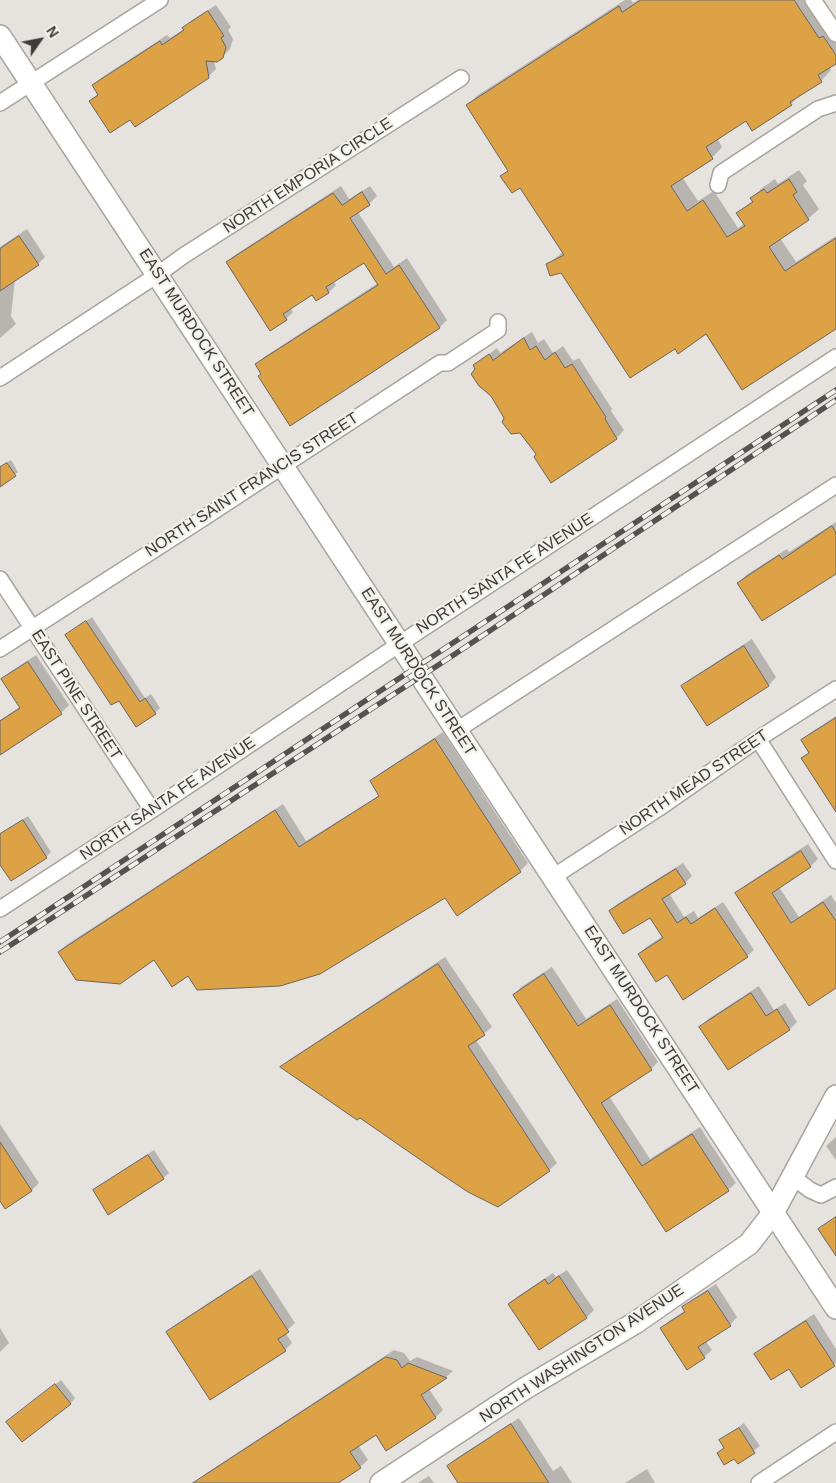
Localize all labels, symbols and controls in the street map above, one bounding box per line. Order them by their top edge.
north arrow [15,15,65,65]
text: N [43,23,62,40]
street label: NORTH EMPORIA CIRCLE [220,114,396,238]
street label: EAST MURDOCK STREET [134,245,258,421]
street label: NORTH SAINT FRANCIS STREET [142,409,362,561]
street label: NORTH SANTA FE AVENUE [413,510,597,638]
street label: EAST MURDOCK STREET [356,584,480,760]
street label: EAST PINE STREET [27,626,125,764]
street label: NORTH MEAD STREET [616,726,772,840]
street label: NORTH SANTA FE AVENUE [77,733,259,865]
street label: EAST MURDOCK STREET [579,922,703,1098]
street label: NORTH WASHINGTON AVENUE [476,1281,688,1427]

